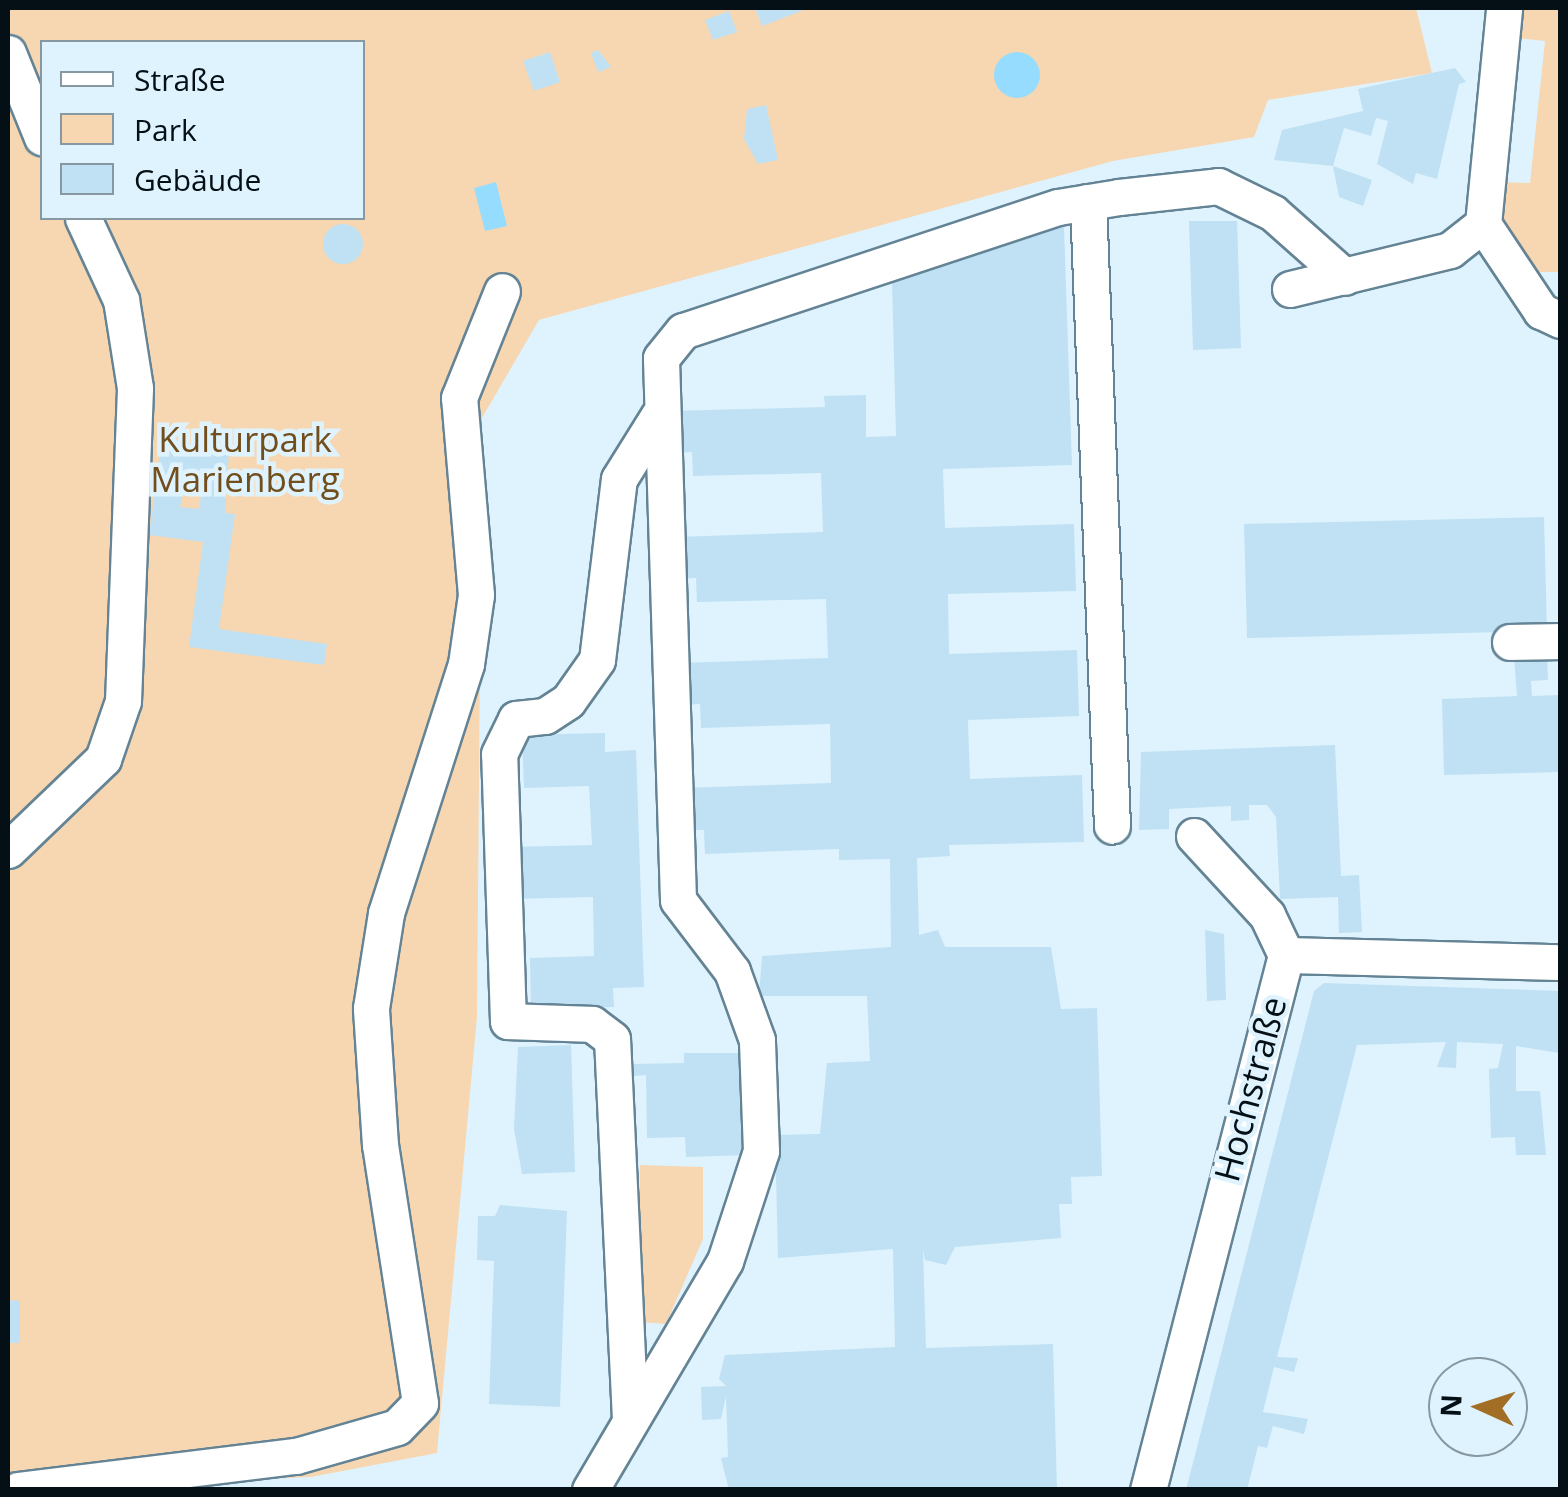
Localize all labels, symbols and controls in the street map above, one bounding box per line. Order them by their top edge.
legend [40,40,365,220]
text: Straße [134,59,226,100]
text: Park [134,109,197,150]
text: Gebäude [134,159,261,200]
park label: Kulturpark Marienberg [150,418,340,500]
street label: Hochstraße [1205,992,1295,1186]
north arrow [1428,1357,1528,1457]
text: N [1430,1393,1470,1418]

